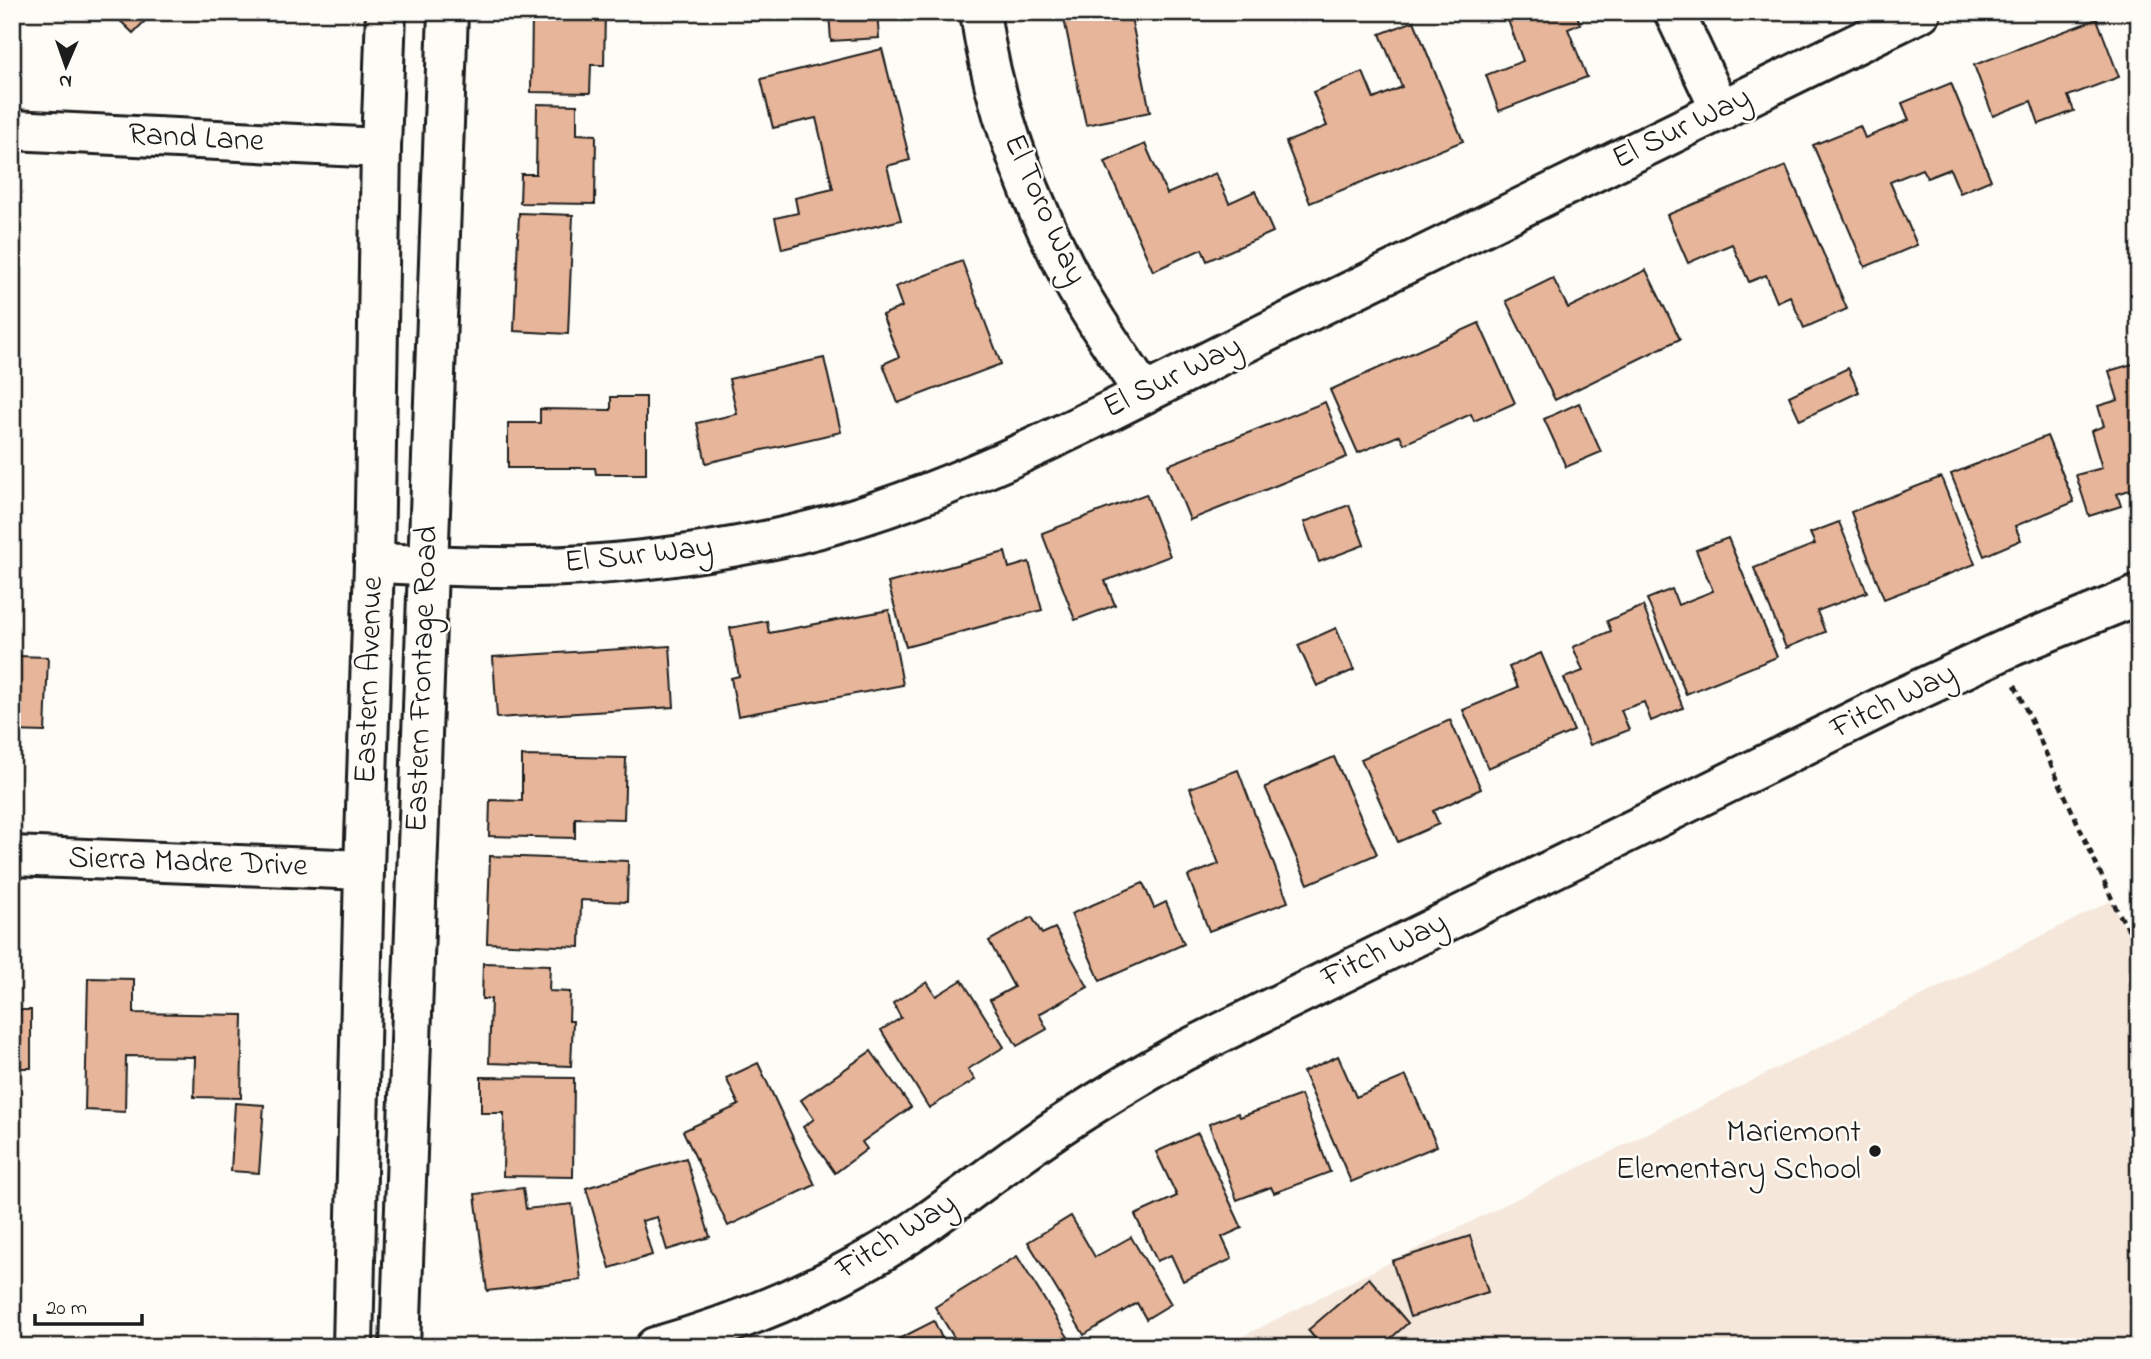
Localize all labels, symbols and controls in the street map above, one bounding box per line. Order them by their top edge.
north arrow [32,32,102,102]
text: N [58,67,72,94]
street label: El Sur Way [1605,75,1759,183]
street label: Rand Lane [127,112,266,166]
street label: El Toro Way [990,127,1098,293]
street label: El Sur Way [1096,324,1250,432]
street label: Eastern Frontage Road [394,525,452,833]
street label: El Sur Way [562,525,716,587]
street label: Eastern Avenue [343,575,397,784]
street label: Fitch Way [1822,651,1965,753]
street label: Sierra Madre Drive [67,835,309,891]
street label: Fitch Way [1313,900,1456,1002]
place label: Mariemont Elementary School [1616,1110,1861,1194]
marker: Mariemont Elementary School [1867,1143,1883,1159]
street label: Fitch Way [827,1181,966,1293]
scale bar [35,1282,142,1326]
text: 20 m [46,1294,87,1324]

